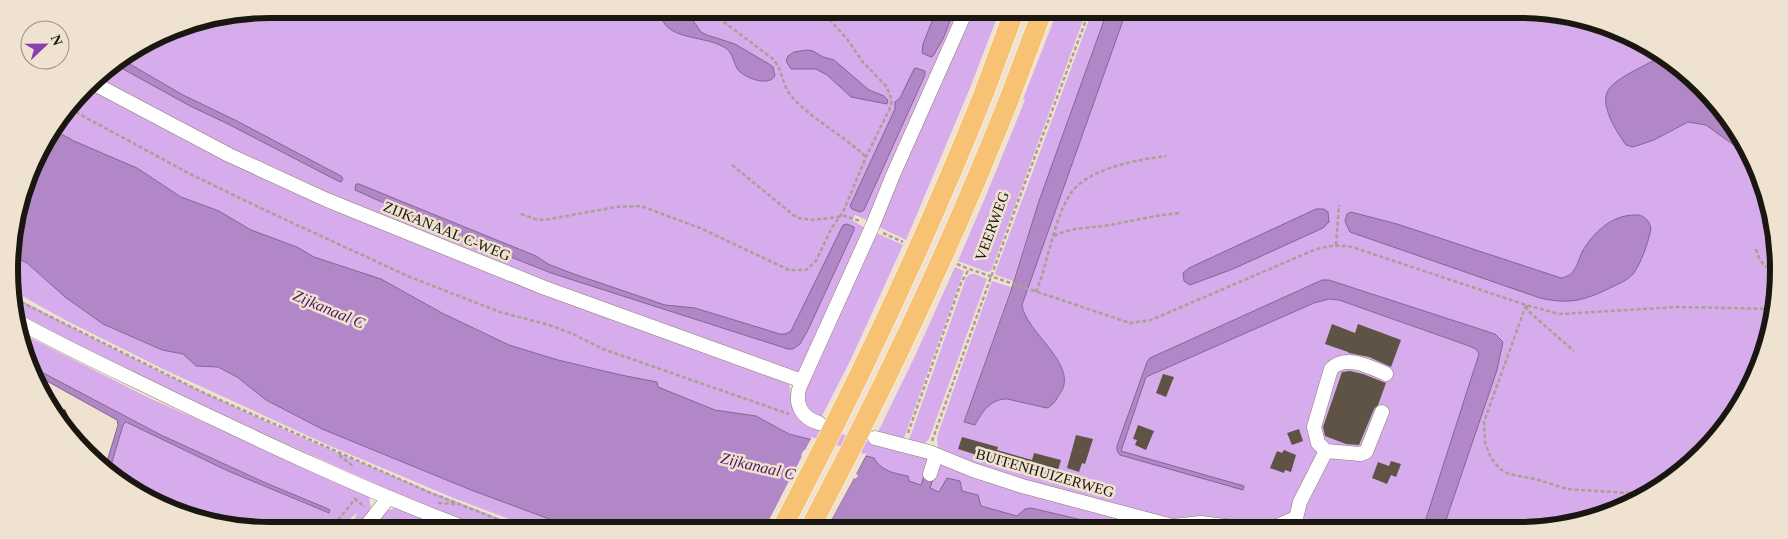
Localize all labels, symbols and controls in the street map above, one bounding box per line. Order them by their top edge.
north arrow [20,20,70,70]
text: N [48,33,65,48]
street label: VEERWEG [972,189,1012,263]
street label: ZIJKANAAL C-WEG [381,198,513,264]
water label: Zijkanaal C [290,286,368,333]
street label: BUITENHUIZERWEG [974,446,1116,500]
water label: Zijkanaal C [719,449,797,484]

